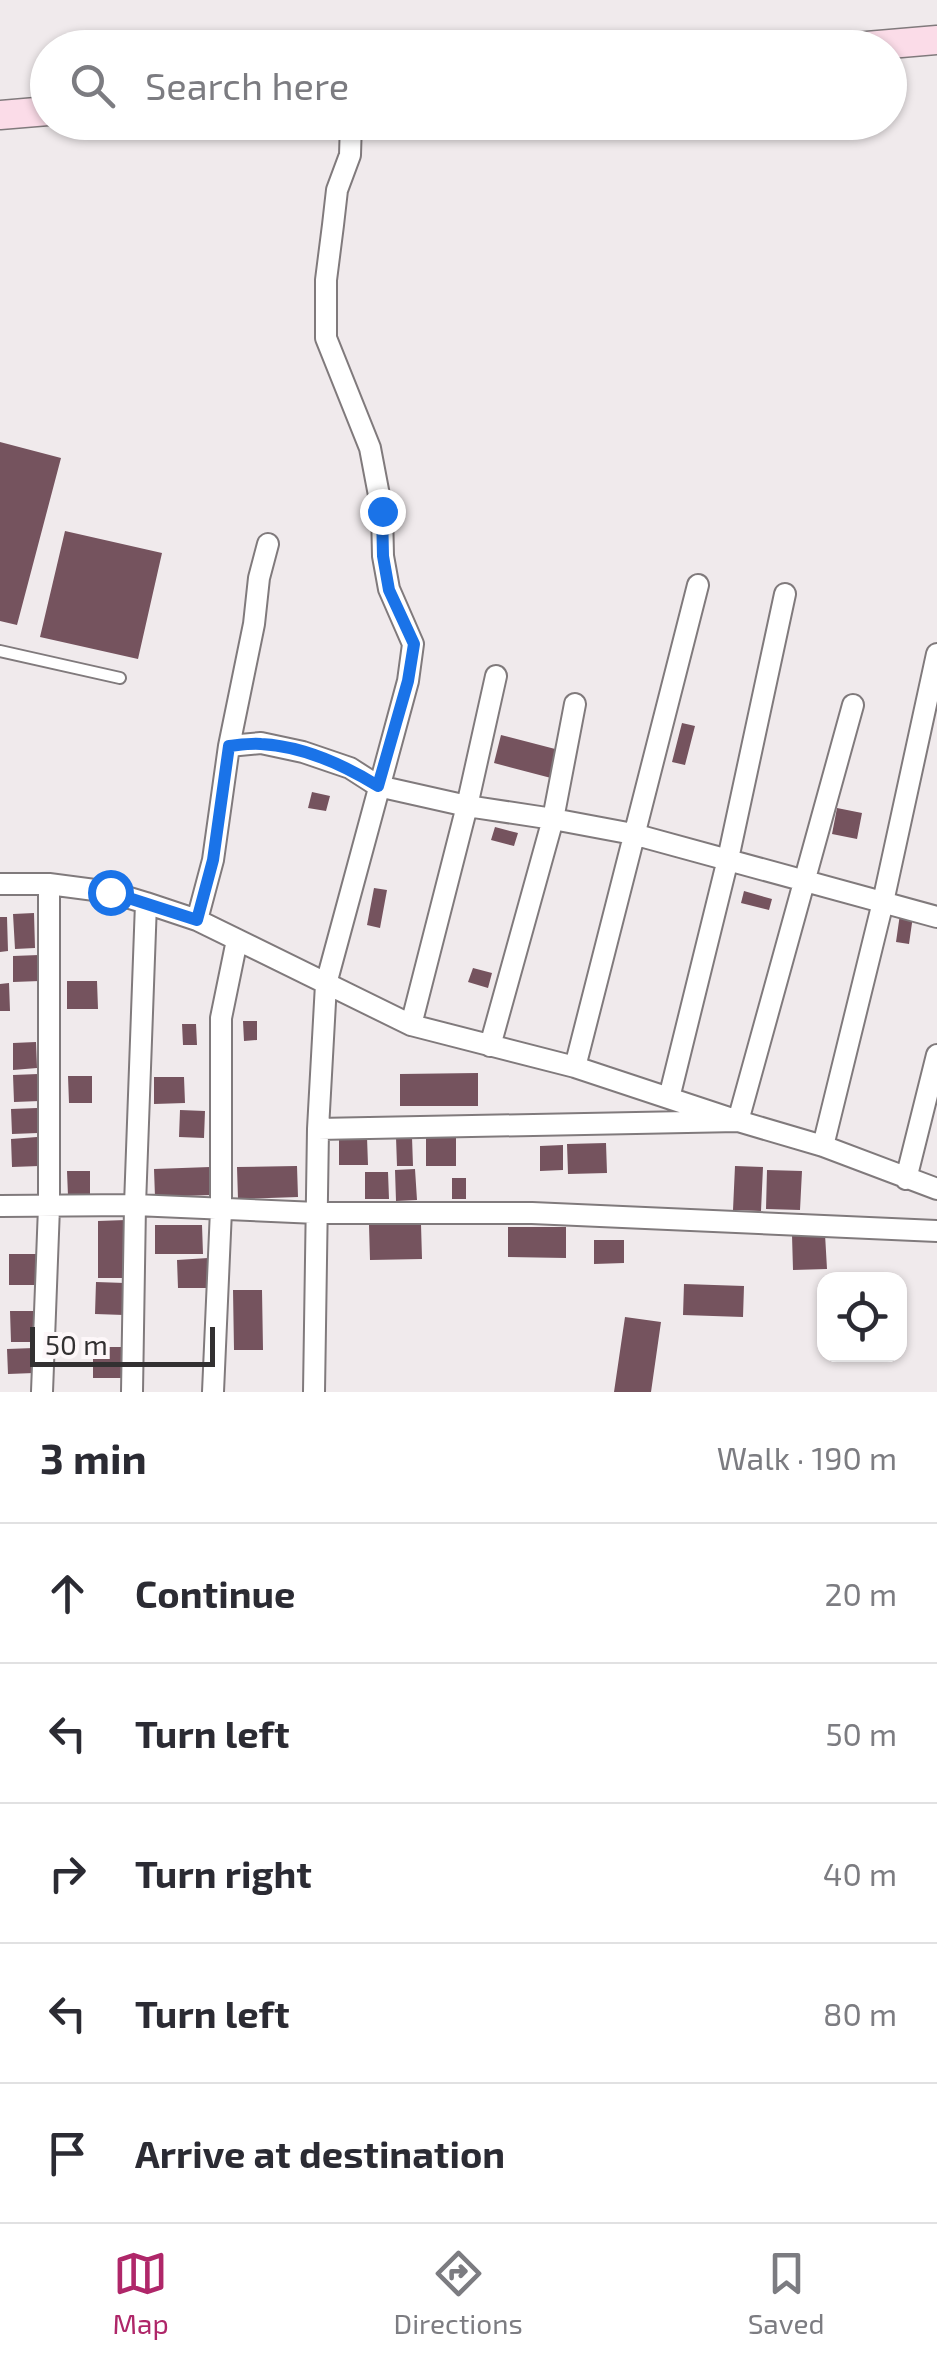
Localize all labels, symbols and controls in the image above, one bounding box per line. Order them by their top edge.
search box [30,30,907,140]
icon: search [65,58,120,113]
text: Search here [145,62,349,108]
route end [360,489,406,535]
route start [88,870,134,916]
map controls [817,1272,907,1362]
button: locate [817,1272,907,1362]
scale bar [30,1322,215,1366]
text: 50 m [45,1327,108,1361]
text: 3 min [40,1432,147,1482]
text: Walk · 190 m [717,1438,897,1476]
icon: ahead [40,1566,95,1621]
text: Continue [135,1570,295,1616]
text: 20 m [825,1574,897,1612]
icon: left [40,1706,95,1761]
text: Turn left [135,1710,290,1756]
text: 50 m [825,1714,897,1752]
icon: right [40,1846,95,1901]
text: Turn right [135,1850,312,1896]
text: 40 m [823,1854,897,1892]
icon: left [40,1986,95,2041]
text: Turn left [135,1990,290,2036]
text: 80 m [823,1994,897,2032]
icon: arrive [40,2126,95,2181]
text: Arrive at destination [135,2130,505,2176]
tab: Map [112,2246,169,2340]
tab: Directions [394,2246,523,2340]
tab: Saved [748,2246,825,2340]

